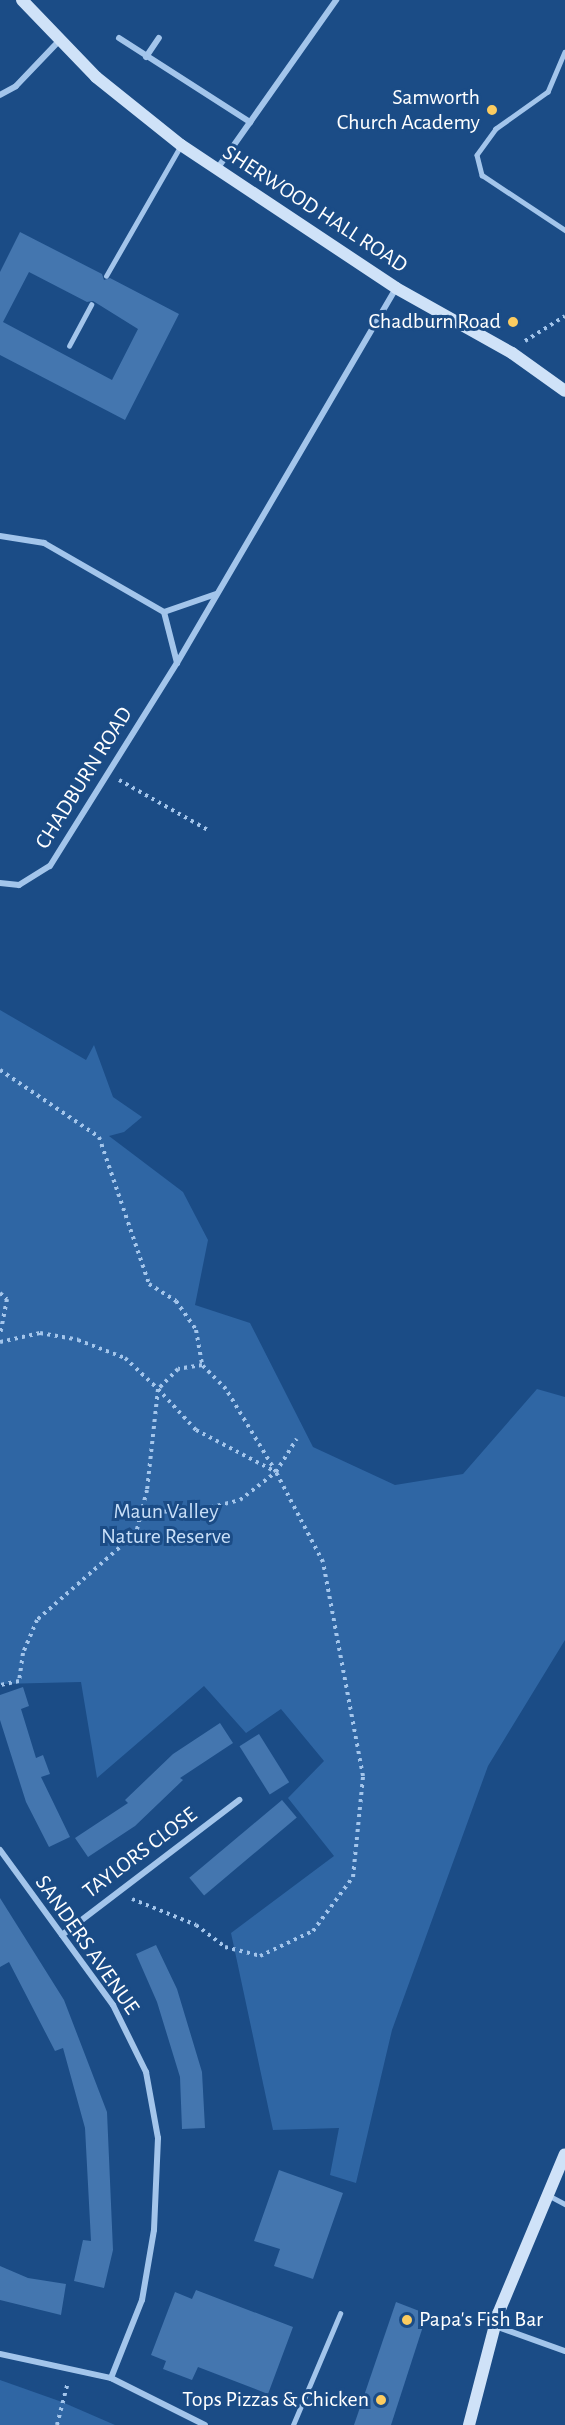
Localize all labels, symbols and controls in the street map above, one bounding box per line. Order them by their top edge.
place label: Samworth Church Academy [337,84,480,136]
marker: Samworth Church Academy [485,103,499,117]
street label: SHERWOOD HALL ROAD [218,139,412,279]
place label: Chadburn Road [368,309,501,335]
marker: Chadburn Road [506,315,520,329]
street label: CHADBURN ROAD [30,702,138,854]
park label: Maun Valley Nature Reserve [101,1498,231,1550]
street label: TAYLORS CLOSE [78,1801,202,1905]
street label: SANDERS AVENUE [29,1870,145,2020]
place label: Papa's Fish Bar [419,2307,543,2333]
marker: Papa's Fish Bar [400,2313,414,2327]
place label: Tops Pizzas & Chicken [182,2387,369,2413]
marker: Tops Pizzas & Chicken [374,2393,388,2407]

